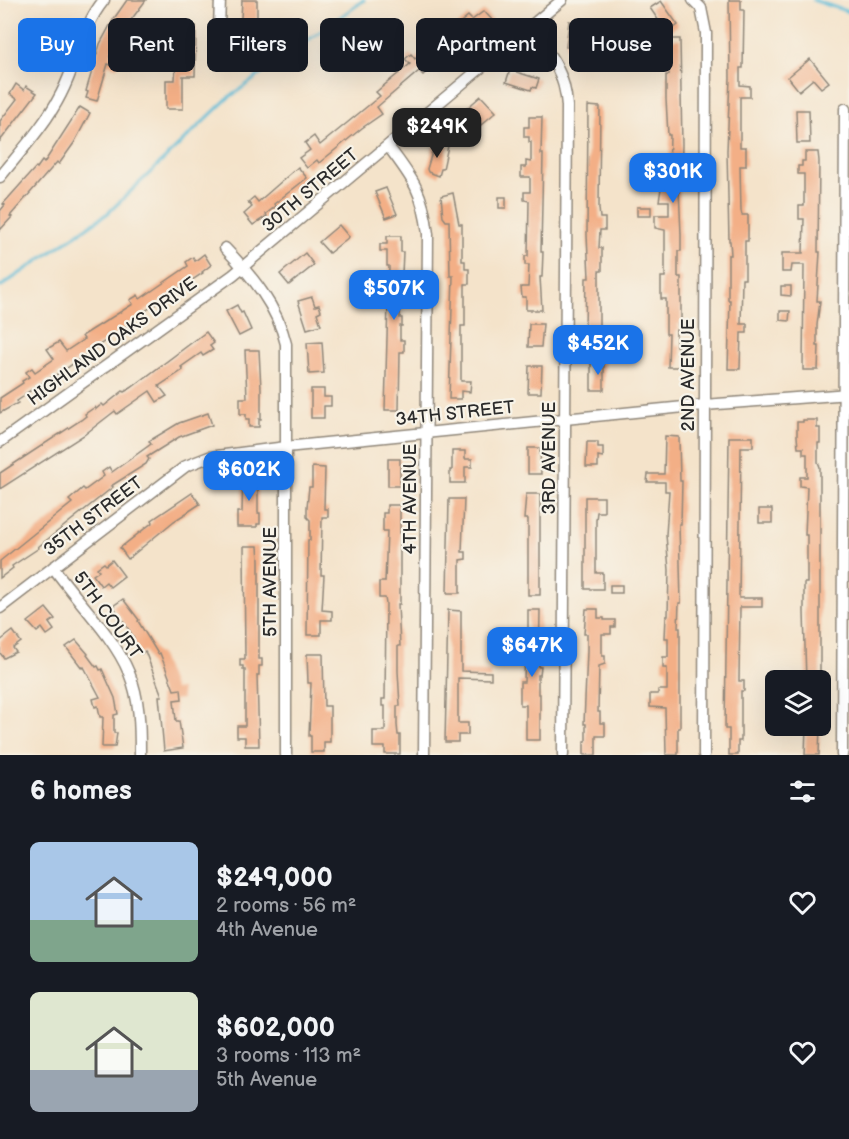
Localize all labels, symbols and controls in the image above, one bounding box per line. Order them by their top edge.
chip: Buy [18,18,96,72]
chip: Rent [108,18,195,72]
chip: Filters [207,18,308,72]
chip: New [320,18,404,72]
chip: Apartment [416,18,557,72]
chip: House [569,18,673,72]
pin: $249K [395,108,479,159]
text: $249K [406,115,468,139]
street label: 30TH STREET [258,144,363,237]
pin: $301K [631,153,715,204]
text: $301K [643,160,703,184]
pin: $507K [352,270,436,321]
street label: HIGHLAND OAKS DRIVE [23,273,201,410]
text: $507K [363,277,425,301]
street label: 2ND AVENUE [678,318,699,432]
pin: $452K [556,325,640,376]
text: $452K [567,332,629,356]
street label: 34TH STREET [395,397,516,430]
street label: 3RD AVENUE [539,401,560,514]
street label: 4TH AVENUE [400,443,421,554]
pin: $602K [207,451,291,502]
text: $602K [217,458,281,482]
street label: 35TH STREET [40,472,147,560]
street label: 5TH AVENUE [260,527,281,637]
street label: 5TH COURT [69,568,146,663]
pin: $647K [490,627,574,678]
text: $647K [501,634,563,658]
map controls [765,670,831,736]
button: layers [765,670,831,736]
icon: filters [786,775,819,808]
text: 6 homes [30,776,132,807]
text: $249,000 [216,863,333,894]
icon: home [78,866,150,938]
icon: heart [786,886,819,919]
text: 2 rooms · 56 m² [216,894,356,918]
text: 4th Avenue [216,918,318,942]
text: $602,000 [216,1013,335,1044]
icon: home [78,1016,150,1088]
icon: heart [786,1036,819,1069]
text: 3 rooms · 113 m² [216,1044,361,1068]
text: 5th Avenue [216,1068,317,1092]

